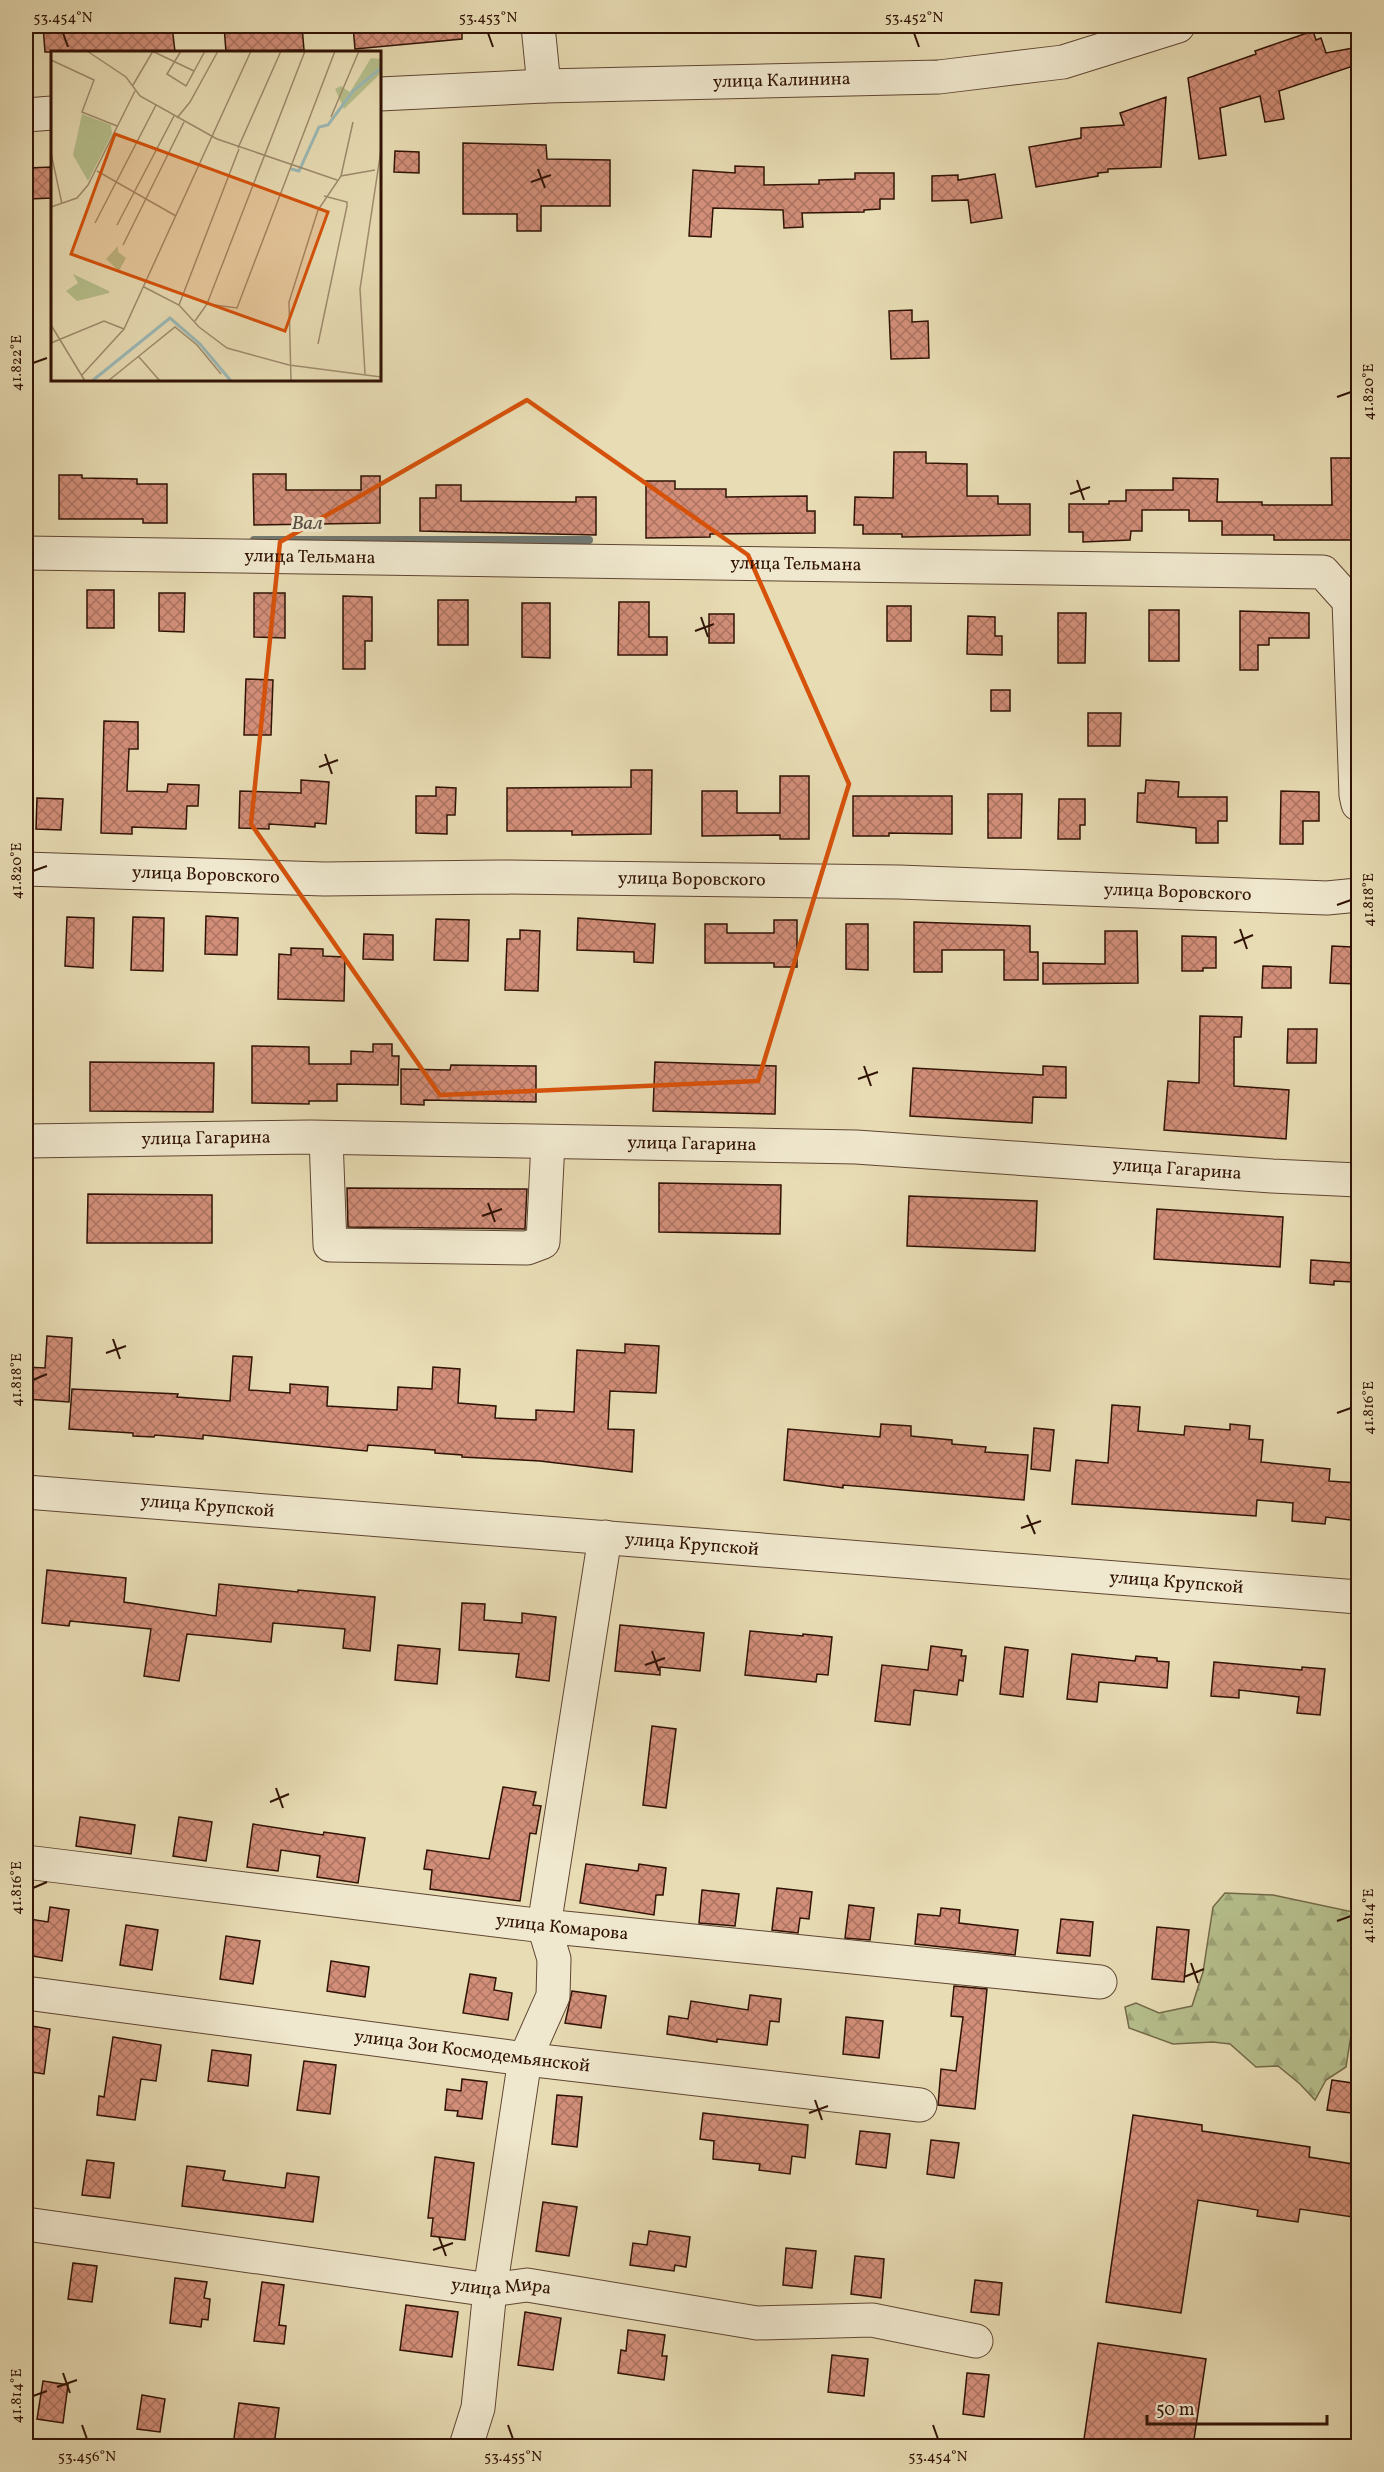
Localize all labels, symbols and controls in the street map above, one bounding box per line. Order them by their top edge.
text: 53.454°N [33,8,93,29]
text: 53.453°N [459,8,517,29]
text: 53.452°N [885,8,943,29]
inset map [51,51,381,381]
street label: улица Калинина [713,67,851,95]
text: 41.822°E [7,335,28,391]
text: 41.820°E [1359,363,1380,421]
water label: Вал [291,510,323,538]
street label: улица Тельмана [244,544,376,571]
street label: улица Тельмана [730,551,862,578]
text: 41.820°E [7,842,28,900]
street label: улица Воровского [132,860,280,890]
street label: улица Воровского [618,866,766,893]
text: 41.818°E [1359,873,1380,927]
street label: улица Воровского [1103,877,1252,908]
street label: улица Гагарина [141,1125,271,1152]
street label: улица Гагарина [627,1130,757,1158]
street label: улица Гагарина [1112,1152,1242,1186]
text: 41.818°E [7,1353,28,1407]
text: 41.816°E [1359,1381,1380,1435]
street label: улица Крупской [140,1489,275,1524]
street label: улица Крупской [624,1527,760,1562]
street label: улица Крупской [1109,1565,1244,1600]
text: 41.816°E [7,1861,28,1915]
text: 41.814°E [1359,1889,1380,1943]
street label: улица Комарова [494,1908,630,1947]
street label: улица Зои Космодемьянской [353,2024,592,2079]
street label: улица Мира [450,2272,553,2303]
text: 41.814°E [7,2369,28,2423]
scale bar [1147,2388,1327,2426]
text: 50 m [1156,2398,1195,2423]
text: 53.456°N [58,2447,116,2468]
text: 53.455°N [484,2447,542,2468]
text: 53.454°N [908,2447,968,2468]

